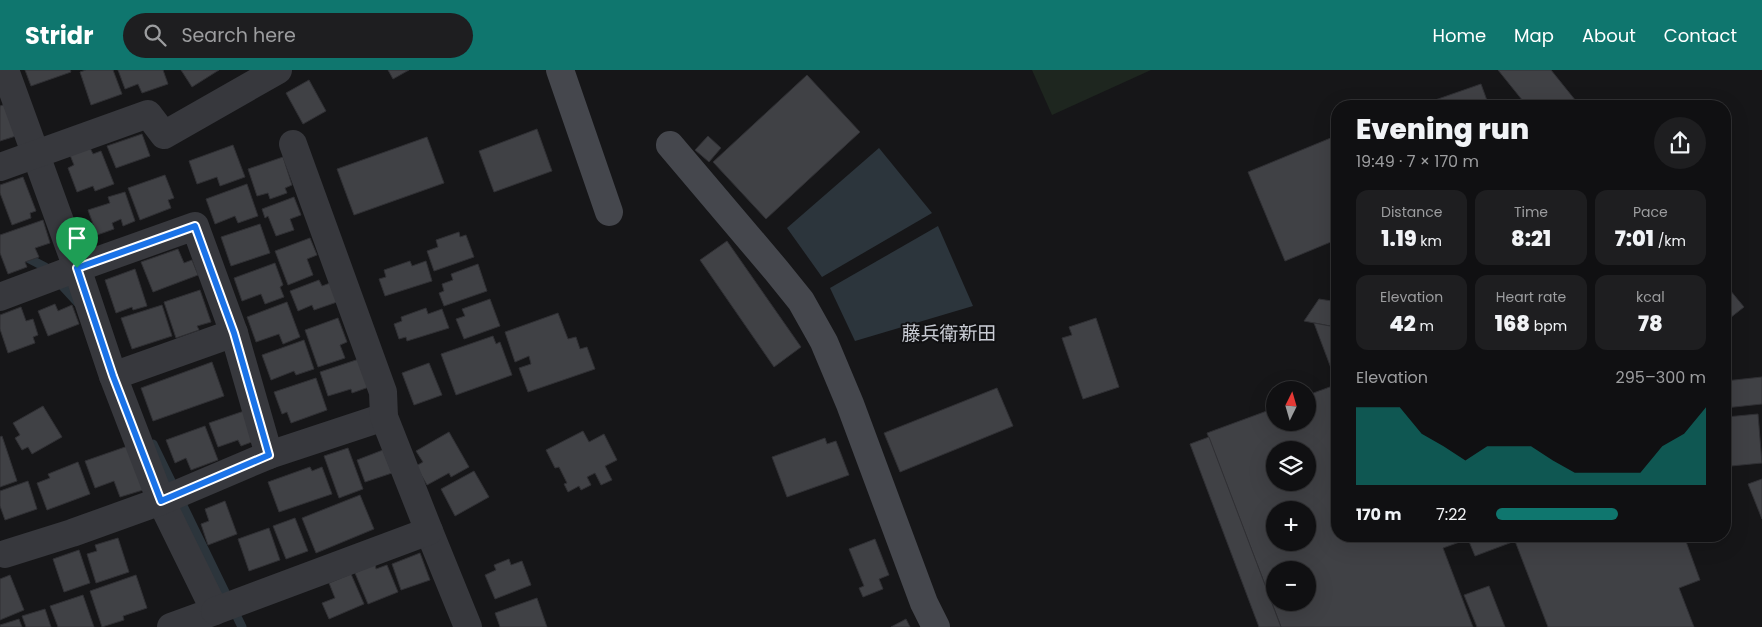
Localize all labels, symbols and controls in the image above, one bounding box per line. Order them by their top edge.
search box [123,13,473,58]
text: Stridr [25,19,93,52]
icon: search [141,21,169,49]
text: Search here [181,22,296,49]
text: Home [1432,23,1486,48]
text: Map [1514,23,1554,48]
text: About [1582,23,1636,48]
text: Contact [1664,23,1737,48]
text: Evening run [1356,110,1529,149]
button: share [1654,117,1706,169]
text: 19:49 · 7 × 170 m [1356,150,1479,173]
text: Distance [1381,202,1442,222]
text: Time [1514,202,1548,222]
text: Pace [1633,202,1668,222]
pin [56,217,98,268]
icon: arrive [63,224,91,252]
text: 1.19 [1381,224,1417,253]
text: 8:21 [1511,224,1551,253]
text: 7:01 [1615,224,1654,253]
text: km [1417,231,1442,251]
text: /km [1654,231,1686,251]
text: Elevation [1380,287,1443,307]
text: Heart rate [1496,287,1566,307]
text: kcal [1636,287,1665,307]
text: 42 [1389,309,1416,338]
text: 168 [1495,309,1530,338]
text: 78 [1638,309,1663,338]
text: m [1416,316,1434,336]
text: bpm [1530,316,1567,336]
district label: 藤兵衛新田 [901,320,997,347]
text: Elevation [1356,366,1428,389]
text: 295–300 m [1616,366,1706,389]
north arrow [1266,381,1316,431]
map controls [1266,381,1316,611]
button: layers [1266,441,1316,491]
button: + [1266,501,1316,551]
text: 170 m [1356,503,1401,526]
text: 7:22 [1436,503,1467,526]
button: − [1266,561,1316,611]

